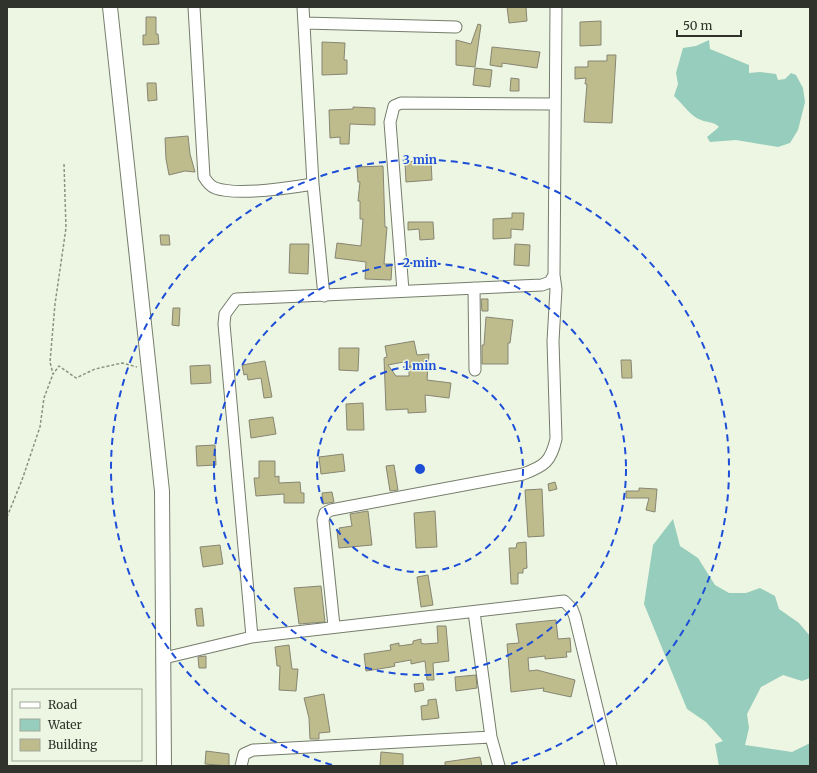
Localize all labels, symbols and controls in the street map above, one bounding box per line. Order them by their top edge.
scale bar [677,12,741,38]
text: 50 m [683,18,712,33]
text: 3 min [403,152,437,167]
text: 2 min [403,255,437,270]
text: 1 min [404,358,436,373]
centre of rings [413,462,427,476]
legend [12,689,142,761]
text: Road [48,697,77,712]
text: Water [47,717,83,732]
text: Building [48,737,98,752]

